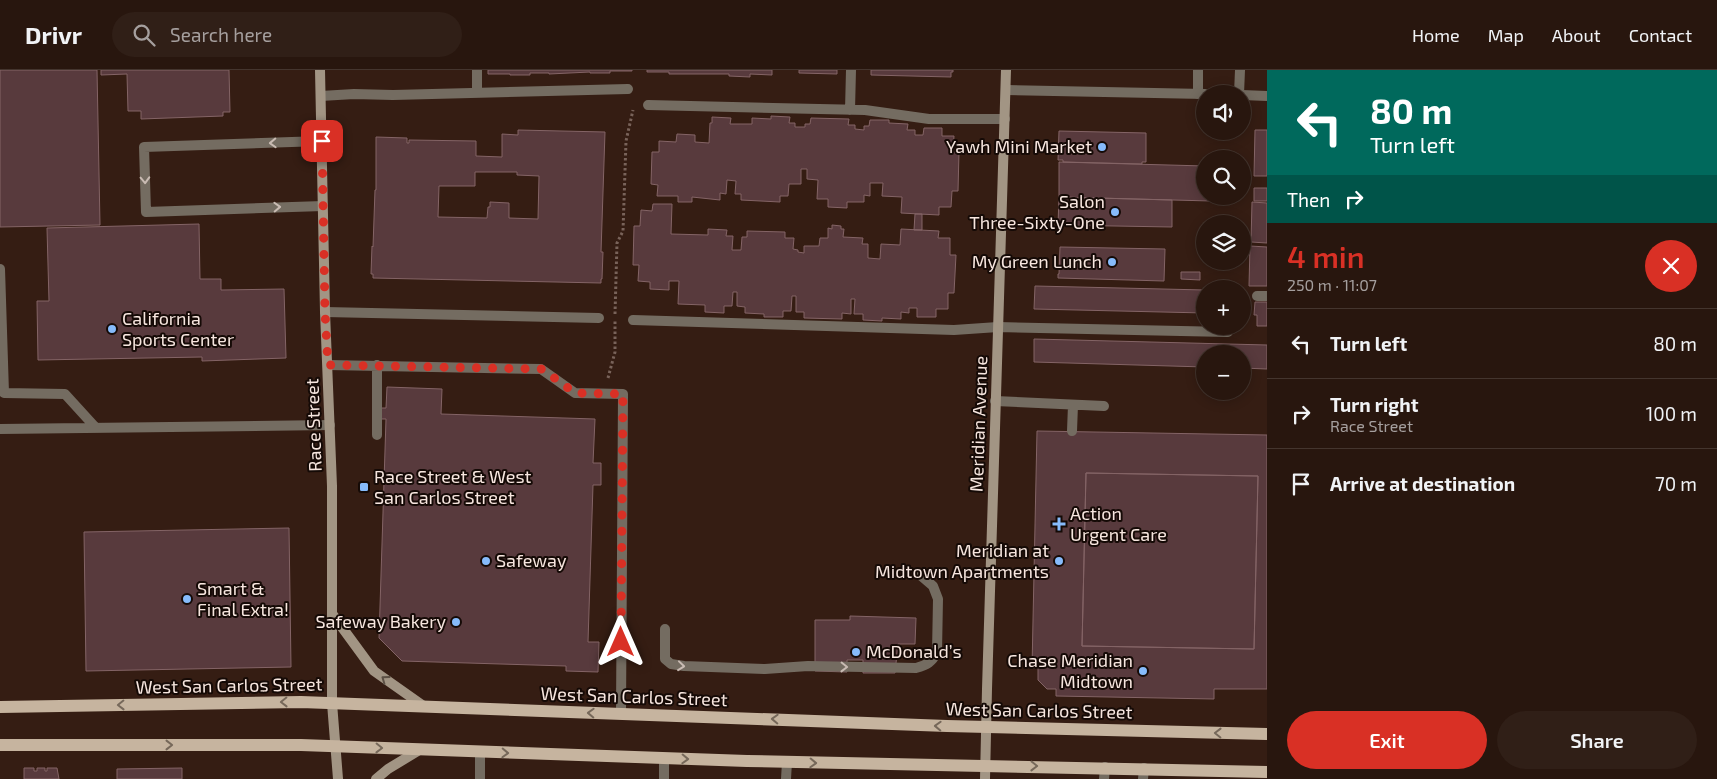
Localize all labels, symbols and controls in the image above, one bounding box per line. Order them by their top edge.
search box [112,12,462,57]
text: Drivr [25,20,82,49]
icon: search [130,21,158,49]
text: Search here [170,23,272,46]
text: Home [1412,24,1460,46]
text: Map [1488,24,1524,46]
text: About [1552,24,1601,46]
text: Contact [1629,24,1692,46]
map controls [1196,85,1251,400]
button: sound [1196,85,1251,140]
text: 80 m [1370,89,1452,131]
icon: left [1287,90,1352,155]
pin [301,120,343,162]
icon: arrive [308,127,336,155]
text: Turn left [1370,131,1455,157]
place label: Yawh Mini Market [946,135,1092,157]
one-way arrow [269,138,276,148]
marker: Yawh Mini Market [1096,141,1108,153]
button: search [1196,150,1251,205]
one-way arrow [140,176,150,184]
icon: right [1340,185,1368,213]
text: Then [1287,188,1330,211]
place label: Salon Three-Sixty-One [969,190,1105,233]
one-way arrow [274,202,281,212]
marker: Salon Three-Sixty-One [1109,206,1121,218]
button: layers [1196,215,1251,270]
text: 4 min [1287,238,1365,274]
button: close [1645,240,1697,292]
place label: My Green Lunch [972,250,1102,272]
marker: My Green Lunch [1106,256,1118,268]
text: 250 m · 11:07 [1287,275,1377,294]
button: + [1196,280,1251,335]
place label: California Sports Center [122,307,234,350]
marker: California Sports Center [106,323,118,335]
icon: left [1287,330,1315,358]
text: Turn left [1330,332,1407,355]
text: 80 m [1653,332,1697,355]
button: − [1196,345,1251,400]
street label: Meridian Avenue [965,356,991,492]
street label: Race Street [300,378,326,472]
text: Turn right [1330,393,1418,416]
icon: right [1287,400,1315,428]
text: 100 m [1646,402,1697,425]
text: Race Street [1330,416,1413,435]
place label: Race Street & West San Carlos Street [374,465,532,508]
icon: arrive [1287,470,1315,498]
text: Arrive at destination [1330,472,1515,495]
text: 70 m [1655,472,1697,495]
marker: Race Street & West San Carlos Street [358,481,370,493]
place label: Action Urgent Care [1070,502,1167,545]
marker: Action Urgent Care [1052,517,1066,531]
place label: Meridian at Midtown Apartments [875,539,1049,582]
place label: Safeway [496,549,567,571]
marker: Safeway [480,555,492,567]
marker: Meridian at Midtown Apartments [1053,555,1065,567]
place label: Smart & Final Extra! [197,577,289,620]
marker: Smart & Final Extra! [181,593,193,605]
place label: Safeway Bakery [316,610,446,632]
position arrow [594,615,646,667]
marker: Safeway Bakery [450,616,462,628]
place label: McDonald’s [866,640,962,662]
marker: McDonald’s [850,646,862,658]
place label: Chase Meridian Midtown [1007,649,1133,692]
one-way arrow [678,660,686,671]
one-way arrow [840,662,848,672]
marker: Chase Meridian Midtown [1137,665,1149,677]
street label: West San Carlos Street [135,672,323,698]
one-way arrow [381,676,391,685]
street label: West San Carlos Street [540,682,728,710]
one-way arrow [279,697,287,707]
street label: West San Carlos Street [945,697,1133,723]
one-way arrow [117,700,124,710]
one-way arrow [587,708,595,719]
button: Exit [1287,711,1487,769]
button: Share [1497,711,1697,769]
one-way arrow [771,714,779,725]
one-way arrow [933,720,941,731]
one-way arrow [1214,727,1222,738]
one-way arrow [166,740,174,750]
one-way arrow [375,743,383,753]
one-way arrow [501,747,509,758]
one-way arrow [682,754,689,764]
one-way arrow [809,757,817,768]
one-way arrow [1030,761,1038,771]

